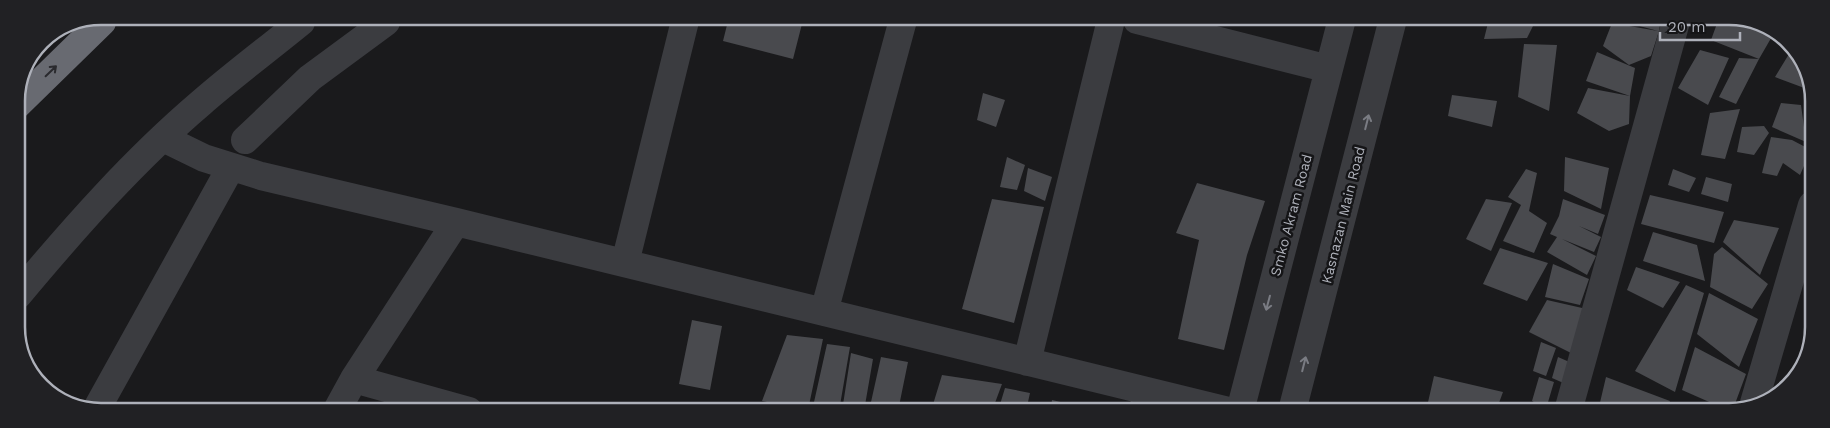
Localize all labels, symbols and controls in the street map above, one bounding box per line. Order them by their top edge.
scale bar [1660,10,1740,42]
text: 20 m [1668,18,1706,36]
one-way arrow [45,65,57,77]
one-way arrow [1362,114,1372,130]
street label: Kasnazan Main Road [1318,145,1368,285]
street label: Smko Akram Road [1267,152,1315,278]
one-way arrow [1263,295,1272,311]
one-way arrow [1300,356,1309,372]

